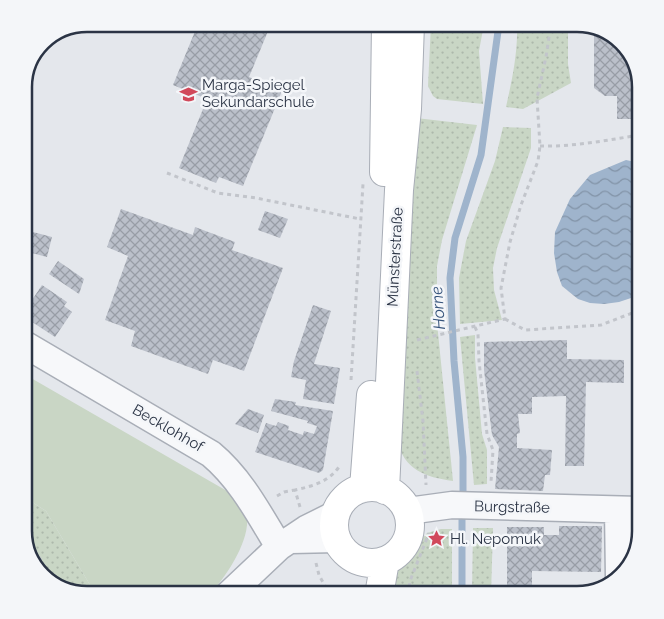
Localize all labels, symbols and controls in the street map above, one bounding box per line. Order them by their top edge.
place label: Marga-Spiegel Sekundarschule [202,76,315,111]
school or university icon: Marga-Spiegel Sekundarschule [178,84,198,104]
street label: Münsterstraße [383,207,407,307]
water label: Horne [427,285,449,330]
street label: Becklohhof [129,400,208,456]
street label: Burgstraße [474,497,550,517]
place icon: Hl. Nepomuk [426,529,446,549]
place label: Hl. Nepomuk [450,530,541,548]

